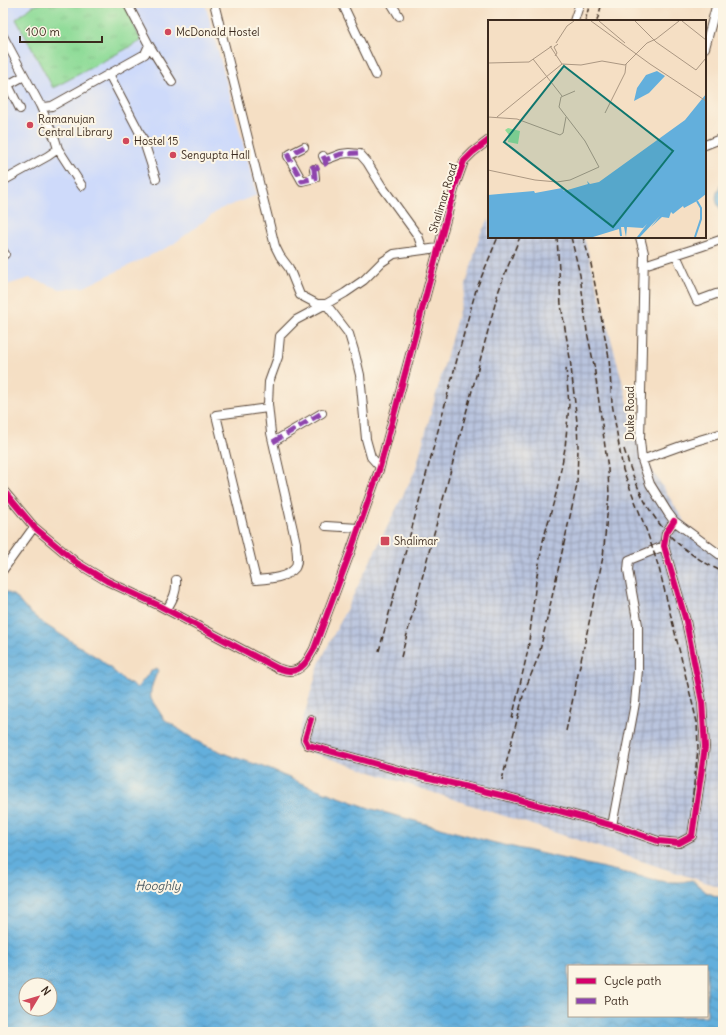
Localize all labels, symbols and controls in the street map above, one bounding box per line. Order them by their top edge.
scale bar [20,18,102,44]
inset map [488,20,706,238]
text: 100 m [26,24,60,39]
place label: McDonald Hostel [176,25,260,39]
marker: McDonald Hostel [163,27,173,37]
place label: Ramanujan Central Library [38,112,113,139]
marker: Ramanujan Central Library [25,120,35,130]
place label: Hostel 15 [134,134,178,148]
marker: Hostel 15 [121,136,131,146]
place label: Sengupta Hall [181,148,250,162]
marker: Sengupta Hall [168,150,178,160]
street label: Shalimar Road [426,161,460,235]
street label: Duke Road [623,385,637,440]
place label: Shalimar [394,534,439,548]
marker: Shalimar [379,535,391,547]
water label: Hooghly [135,878,182,893]
legend [568,965,708,1017]
text: Cycle path [604,973,661,988]
north arrow [18,977,58,1017]
text: N [38,984,54,998]
text: Path [604,993,629,1008]

